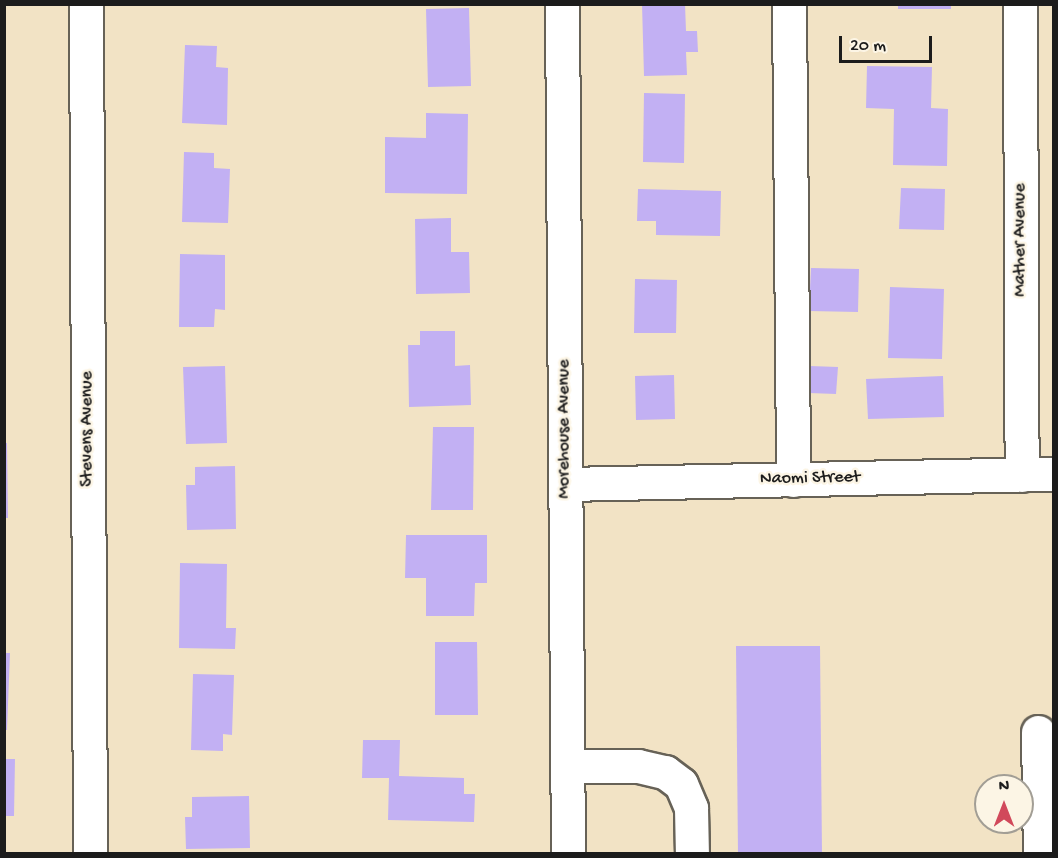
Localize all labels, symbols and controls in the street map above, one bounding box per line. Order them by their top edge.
scale bar [842,24,935,62]
text: 20 m [850,36,886,57]
street label: Mather Avenue [1010,183,1032,297]
street label: Morehouse Avenue [554,359,576,499]
street label: Stevens Avenue [77,371,99,487]
street label: Naomi Street [760,467,860,491]
north arrow [974,774,1034,834]
text: N [999,778,1009,797]

